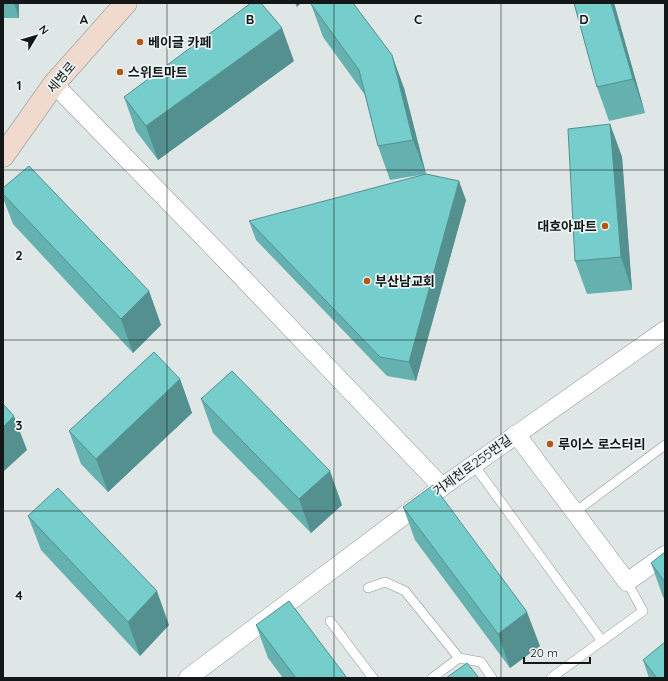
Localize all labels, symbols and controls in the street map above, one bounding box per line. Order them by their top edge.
text: A [80,11,89,27]
text: B [246,11,254,27]
text: C [414,11,422,27]
text: D [579,11,589,27]
north arrow [16,16,56,56]
text: N [36,22,52,37]
place label: 베이글 카페 [148,34,211,50]
marker: 베이글 카페 [135,37,145,47]
street label: 세병로 [43,58,79,96]
place label: 스위트마트 [128,64,188,80]
marker: 스위트마트 [115,67,125,77]
text: 1 [16,77,22,93]
place label: 대호아파트 [537,218,597,234]
marker: 대호아파트 [600,221,610,231]
text: 2 [15,247,23,263]
place label: 부산남교회 [375,273,435,289]
marker: 부산남교회 [362,276,372,286]
text: 3 [16,417,23,433]
street label: 거제천로255번길 [430,431,514,499]
place label: 루이스 로스터리 [558,436,645,452]
marker: 루이스 로스터리 [545,439,555,449]
text: 4 [15,587,23,603]
scale bar [524,639,590,665]
text: 20 m [530,645,558,660]

